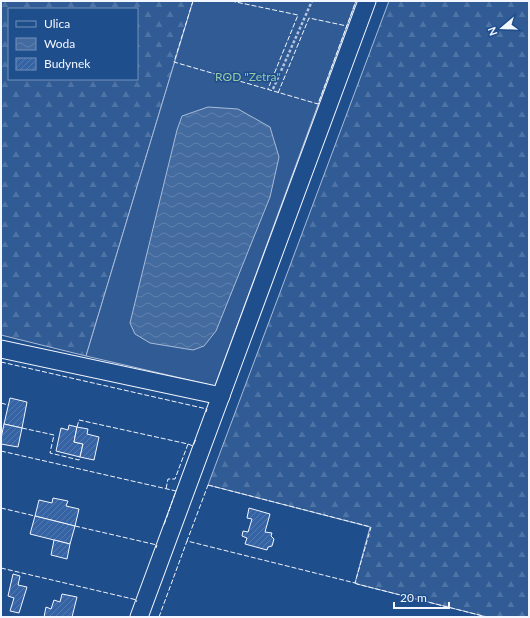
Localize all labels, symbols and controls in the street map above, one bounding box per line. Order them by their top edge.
legend [8,8,138,80]
north arrow [482,8,522,48]
text: Ulica [44,16,70,31]
text: N [485,25,500,38]
text: Woda [44,36,75,51]
text: Budynek [44,56,91,71]
park label: ROD "Zetra" [215,69,281,84]
scale bar [394,584,449,610]
text: 20 m [400,590,427,605]

